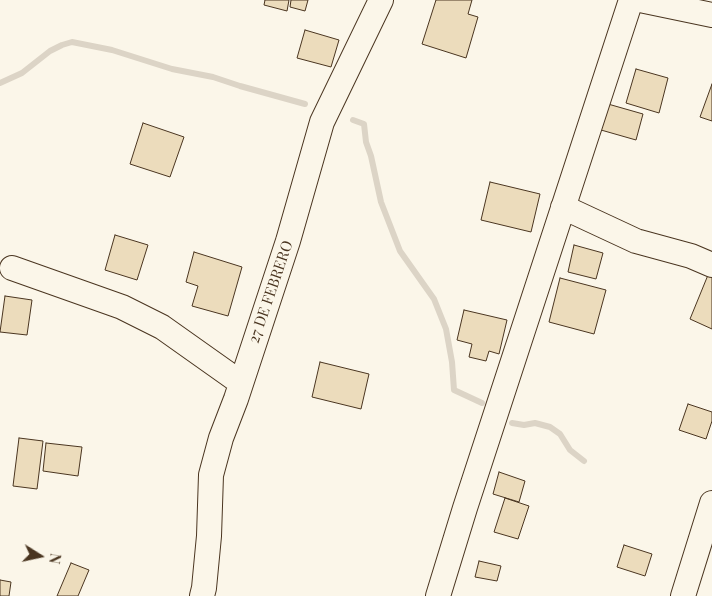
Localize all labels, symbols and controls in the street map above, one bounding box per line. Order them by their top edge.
street label: 27 DE FEBRERO [245,238,297,346]
north arrow [15,531,65,581]
text: N [45,552,65,565]

